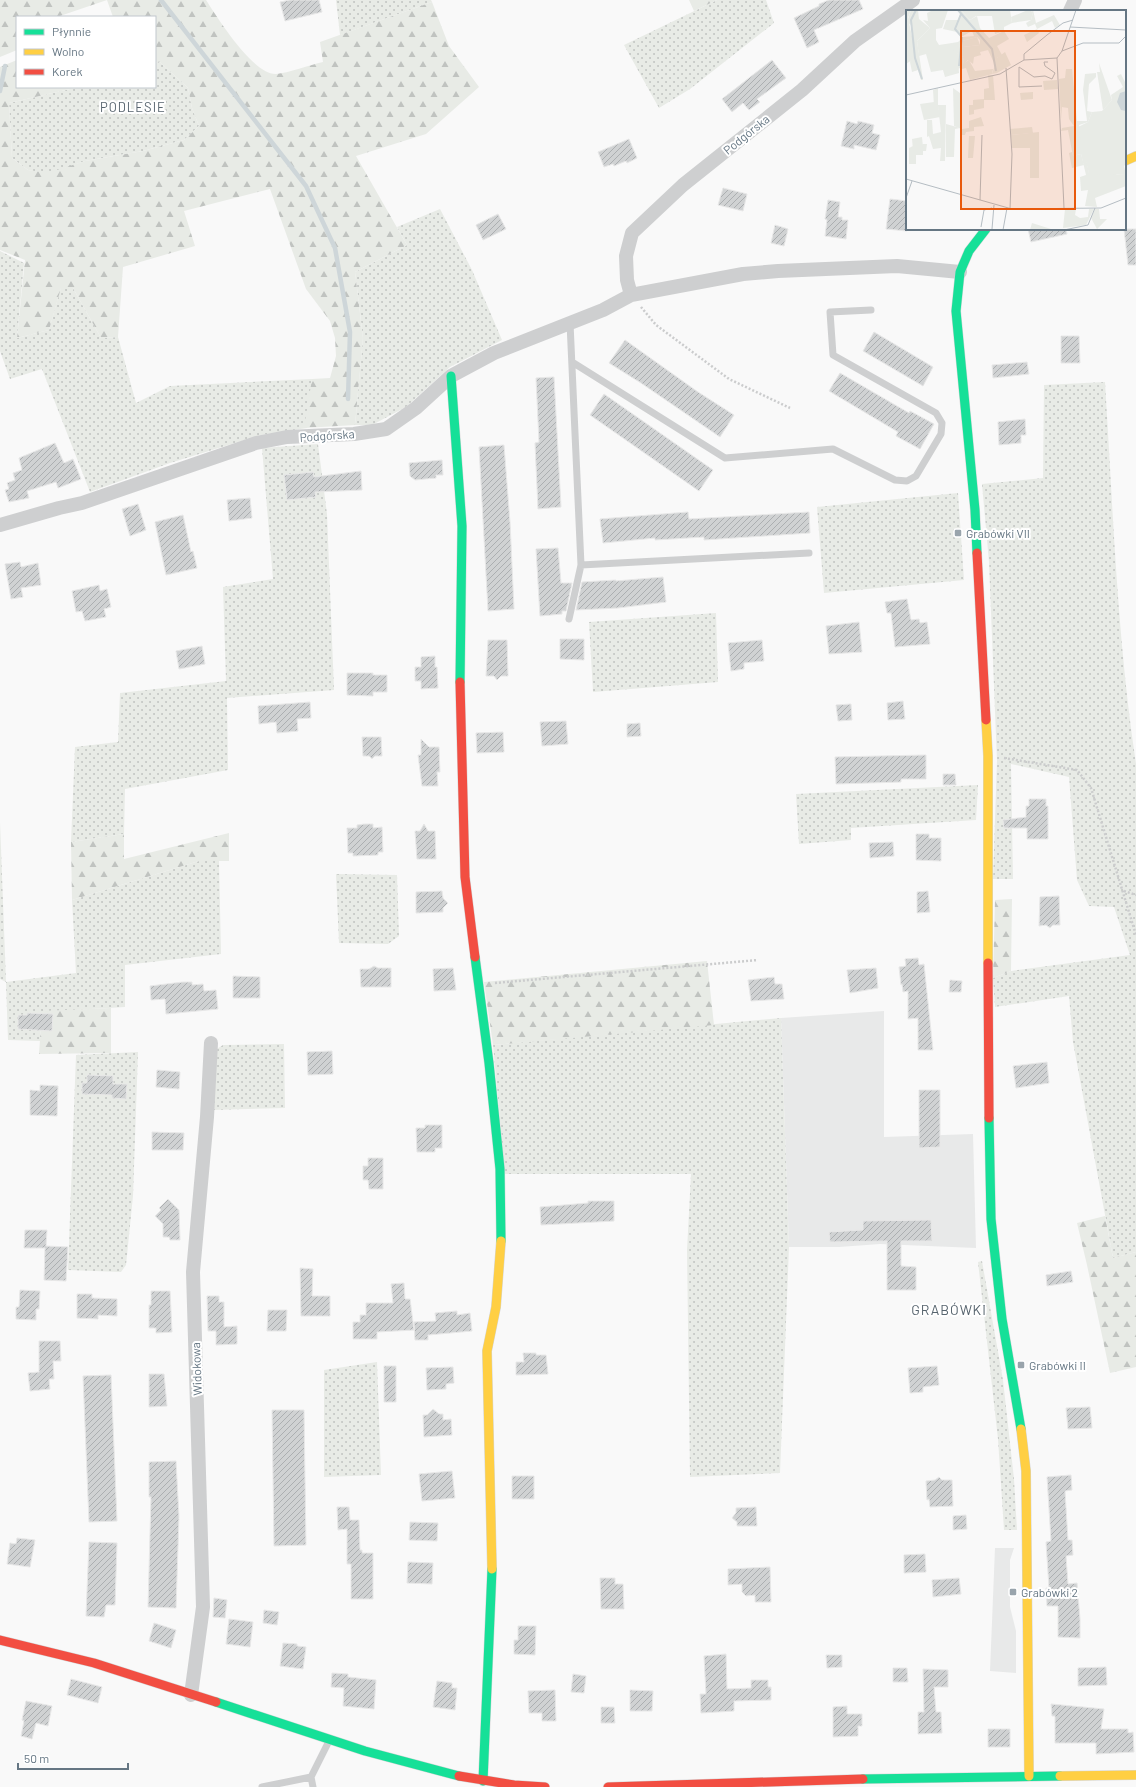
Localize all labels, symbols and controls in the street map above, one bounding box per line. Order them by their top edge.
inset map [906,10,1126,230]
legend [16,16,156,88]
text: Płynnie [52,24,91,38]
text: Wolno [52,44,84,58]
text: Korek [52,64,82,78]
district label: PODLESIE [100,99,166,115]
street label: Podgórska [720,111,772,157]
street label: Podgórska [299,426,355,444]
place label: Grabówki VII [966,526,1030,540]
marker: Grabówki VII [953,528,963,538]
district label: GRABÓWKI [911,1301,987,1318]
street label: Widokowa [188,1342,204,1396]
place label: Grabówki II [1029,1358,1086,1372]
marker: Grabówki II [1016,1360,1026,1370]
place label: Grabówki 2 [1021,1585,1078,1599]
marker: Grabówki 2 [1008,1587,1018,1597]
scale bar [18,1745,128,1771]
text: 50 m [24,1751,49,1765]

